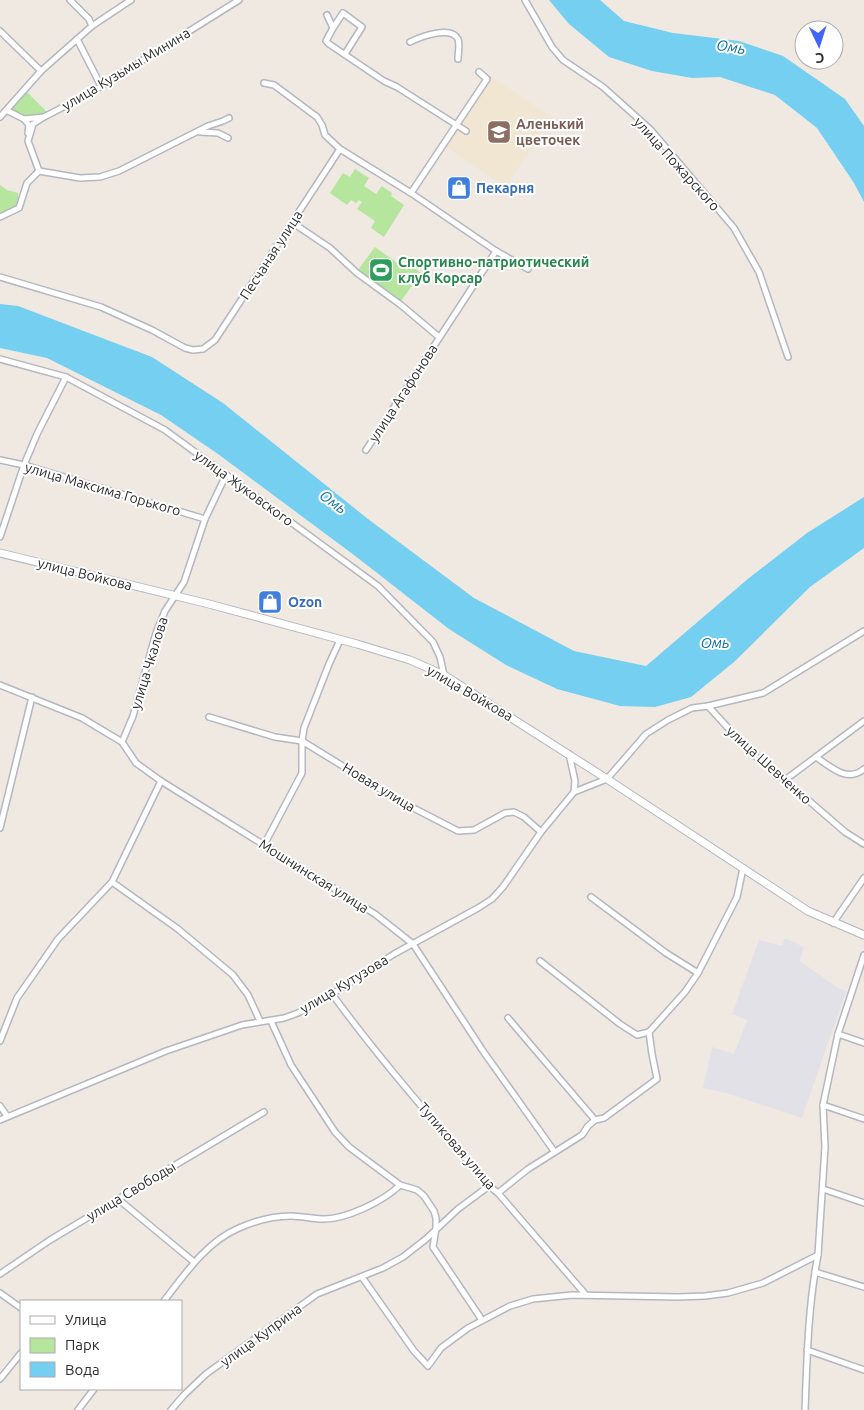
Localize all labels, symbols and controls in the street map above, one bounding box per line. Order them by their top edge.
north arrow [794,20,844,70]
street label: улица Кузьмы Минина [59,24,193,114]
water label: Омь [715,36,747,57]
text: С [815,50,825,66]
street label: улица Пожарского [631,114,723,214]
place label: Аленький цветочек [516,116,584,148]
school or university icon: Аленький цветочек [486,119,512,145]
shop icon: Пекарня [446,175,472,201]
place label: Пекарня [476,180,534,196]
street label: Песчаная улица [236,208,306,302]
place label: Спортивно-патриотический клуб Корсар [398,254,589,286]
sports icon: Спортивно-патриотический клуб Корсар [368,257,394,283]
street label: улица Агафонова [365,341,441,445]
street label: улица Жуковского [191,447,297,529]
street label: улица Максима Горького [23,459,183,519]
water label: Омь [316,486,350,517]
street label: улица Войкова [36,555,134,593]
shop icon: Ozon [257,589,283,615]
place label: Ozon [288,594,322,610]
street label: улица Чкалова [127,615,171,711]
water label: Омь [700,634,730,651]
street label: улица Войкова [424,662,516,724]
street label: улица Шевченко [723,723,815,807]
street label: Новая улица [340,759,418,815]
street label: Мошнинская улица [256,836,372,916]
street label: улица Кутузова [297,951,391,1017]
street label: Тупиковая улица [415,1099,499,1193]
street label: улица Свободы [84,1158,178,1224]
legend [20,1300,182,1390]
street label: улица Куприна [217,1300,305,1370]
text: Улица [65,1311,107,1328]
text: Парк [65,1336,100,1353]
text: Вода [65,1361,100,1378]

